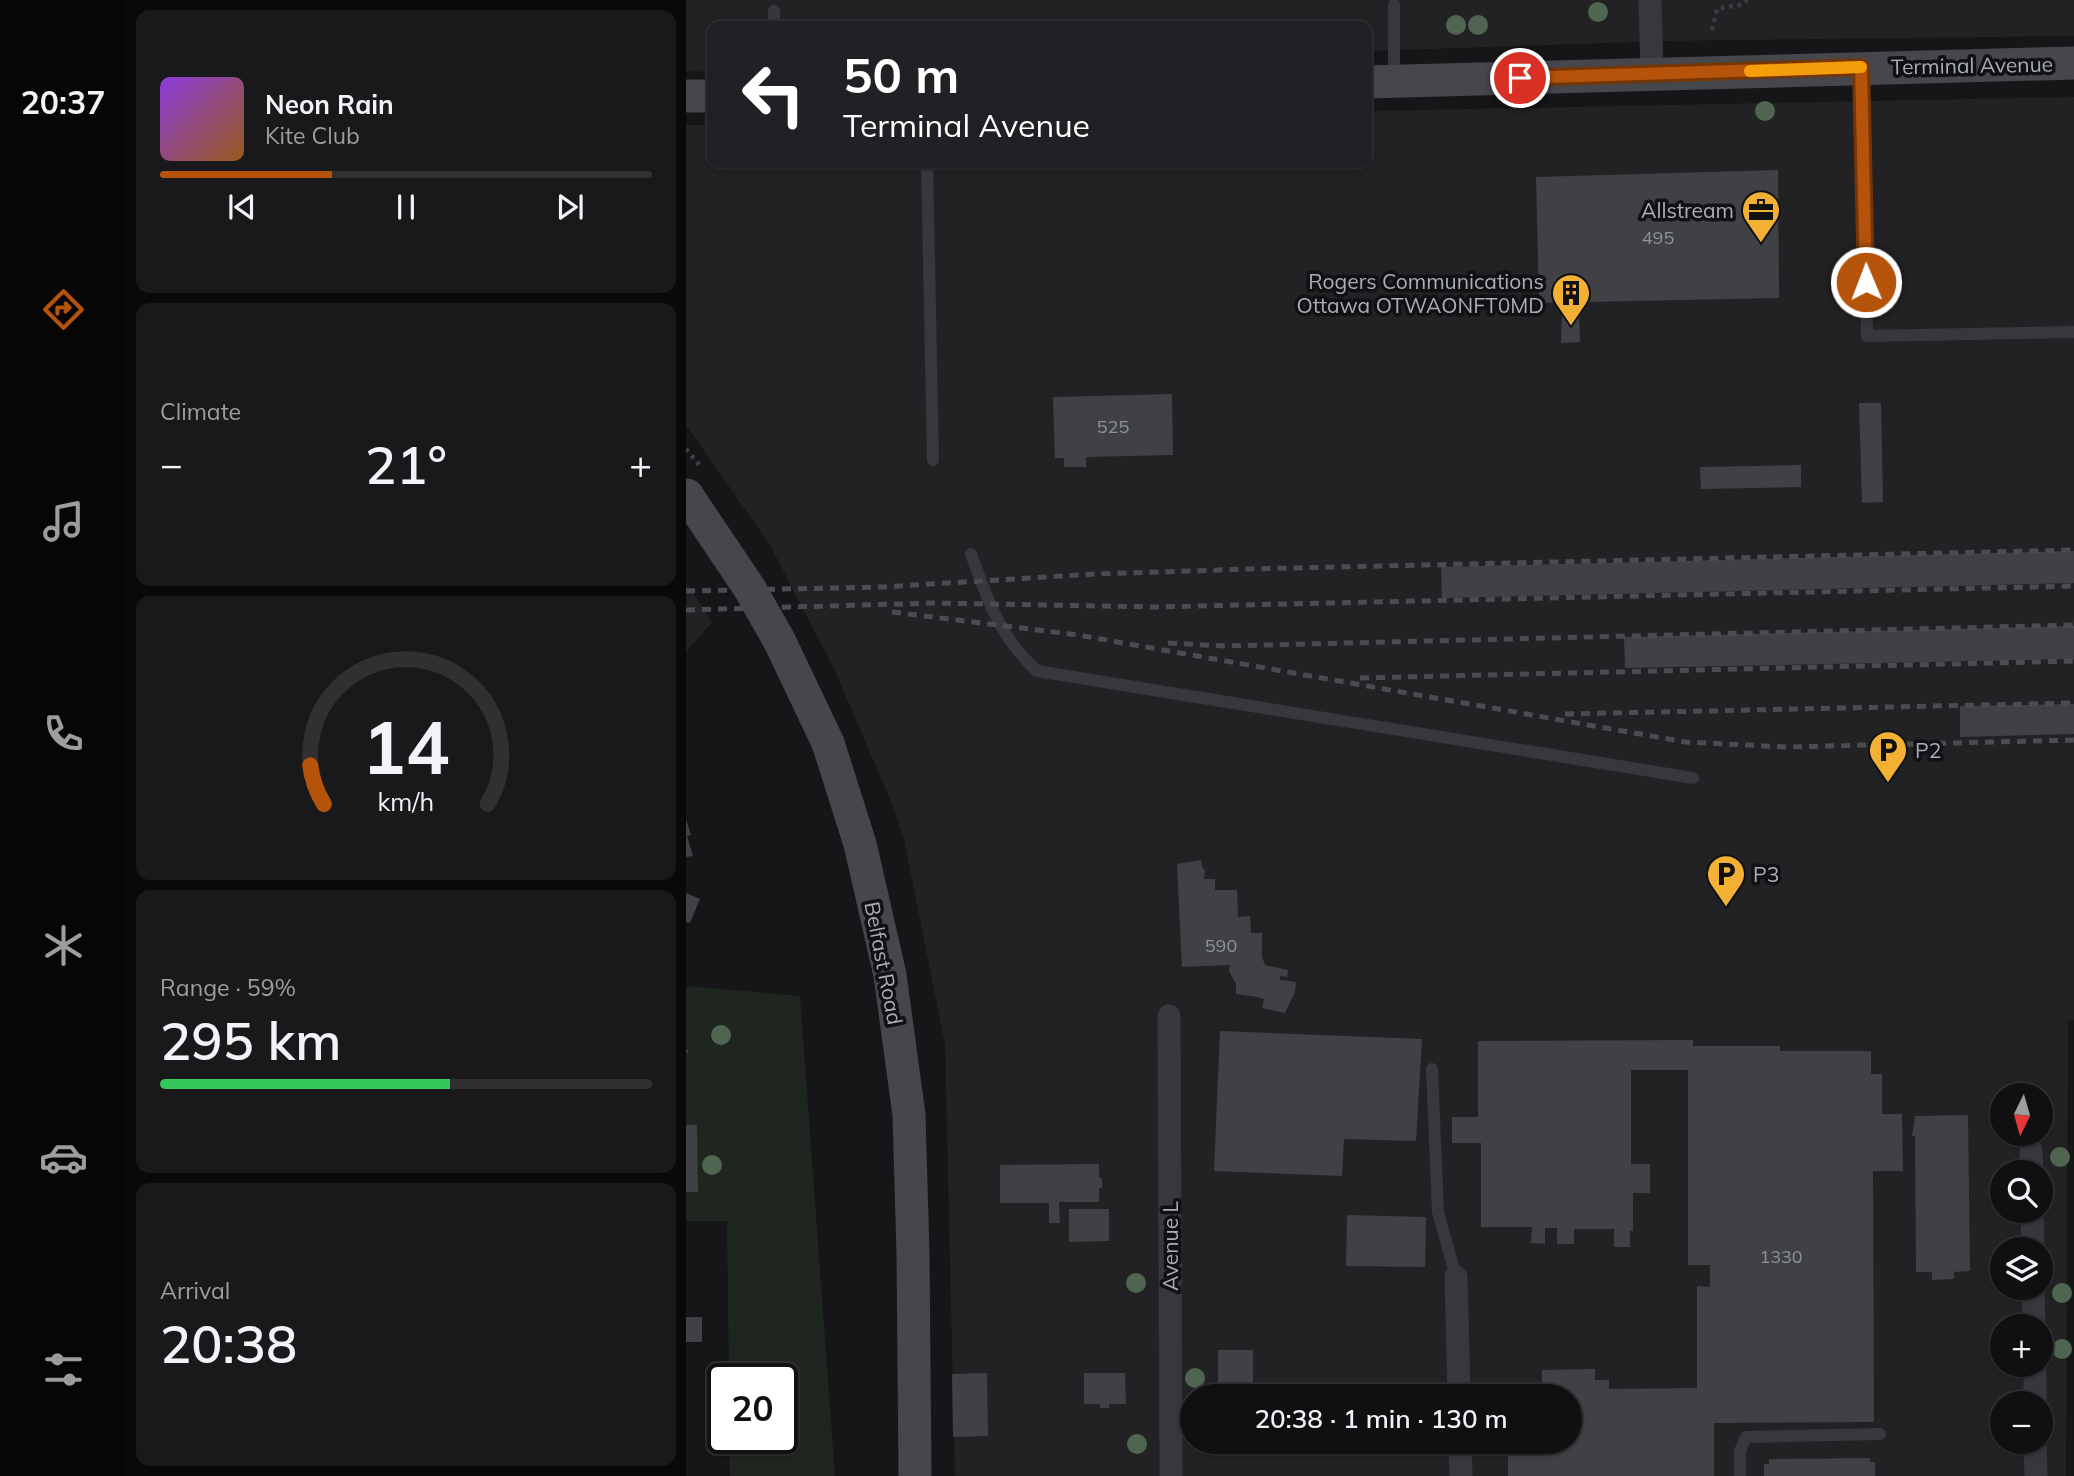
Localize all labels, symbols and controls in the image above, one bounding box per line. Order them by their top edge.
text: 50 m [843,44,959,105]
pin [1490,48,1550,108]
icon: left [728,49,819,140]
street label: Terminal Avenue [1891,51,2053,79]
icon: arrive [1501,59,1539,97]
text: 20:37 [21,82,105,122]
text: Neon Rain [265,88,394,121]
text: Terminal Avenue [843,105,1090,145]
text: Kite Club [265,121,360,150]
icon: previous [223,188,261,226]
icon: pause [387,188,425,226]
icon: next [551,188,589,226]
office icon: Allstream [1740,189,1782,244]
place label: Allstream [1641,197,1734,223]
house number: 495 [1642,226,1674,249]
position arrow [1829,245,1903,319]
place label: Rogers Communications Ottawa OTWAONFT0MD [1296,268,1544,318]
building icon: Rogers Communications Ottawa OTWAONFT0MD [1550,272,1592,327]
icon: directions [39,285,88,334]
text: Climate [160,397,241,426]
house number: 525 [1097,415,1129,438]
text: 21° [365,432,447,497]
text: − [160,440,183,488]
text: + [629,440,652,488]
icon: music [39,497,88,546]
text: 14 [362,701,450,792]
icon: phone [39,709,88,758]
parking icon: P2 [1867,729,1909,784]
place label: P2 [1915,737,1941,763]
text: km/h [378,786,434,817]
parking icon: P3 [1705,853,1747,908]
place label: P3 [1753,861,1779,887]
street label: Belfast Road [859,899,909,1027]
icon: climate [39,921,88,970]
house number: 590 [1205,934,1237,957]
text: Range · 59% [160,973,296,1002]
text: 295 km [160,1008,341,1073]
north arrow [1990,1083,2053,1146]
map controls [1990,1083,2053,1454]
icon: car [39,1133,88,1182]
button: search [1990,1160,2053,1223]
street label: Avenue L [1157,1200,1183,1291]
button: layers [1990,1237,2053,1300]
house number: 1330 [1759,1245,1803,1268]
text: Arrival [160,1276,230,1305]
text: 20:38 [160,1311,297,1376]
button: + [1990,1314,2053,1377]
icon: filters [39,1345,88,1394]
speed limit sign: 20 [707,1363,798,1454]
button: − [1990,1391,2053,1454]
text: 20:38 · 1 min · 130 m [1254,1402,1508,1435]

